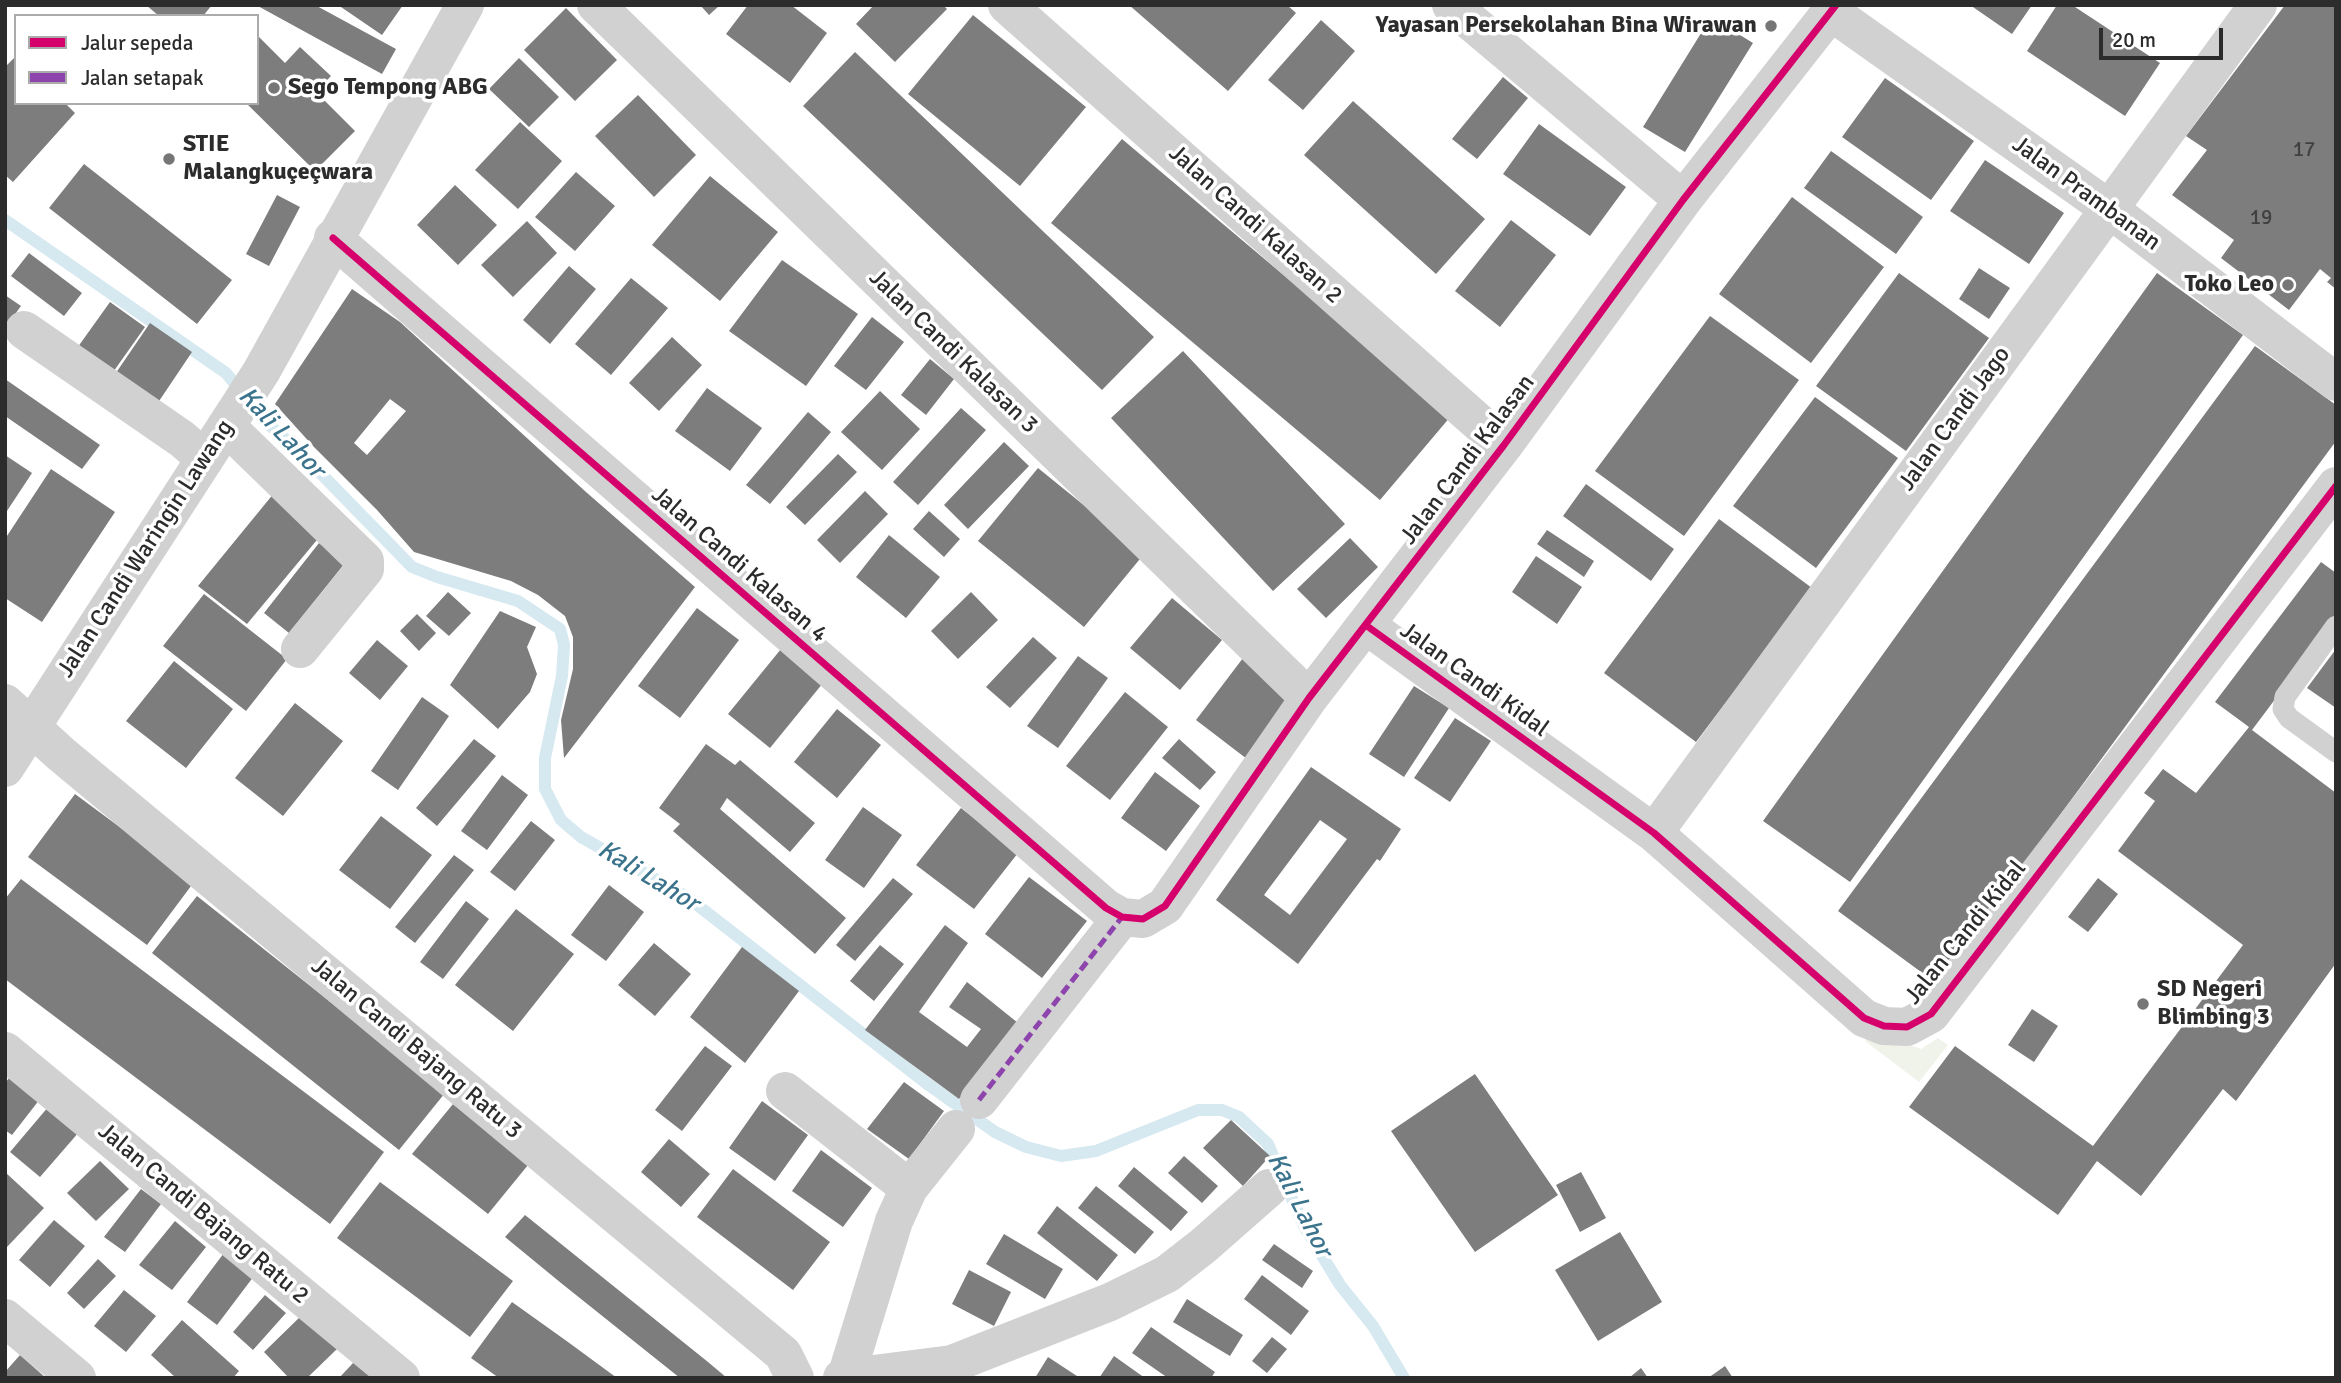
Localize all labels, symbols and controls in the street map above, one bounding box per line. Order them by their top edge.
place label: Yayasan Persekolahan Bina Wirawan [1376,12,1757,40]
legend [14,14,259,105]
scale bar [2103,14,2227,58]
marker: Yayasan Persekolahan Bina Wirawan [1763,18,1779,34]
text: 20 m [2112,27,2156,53]
text: Jalur sepeda [81,30,193,56]
text: Jalan setapak [81,65,203,91]
place label: Sego Tempong ABG [288,74,488,102]
marker: Sego Tempong ABG [266,80,282,96]
place label: STIE Malangkuçeçwara [183,131,373,187]
street label: Jalan Prambanan [2006,131,2166,257]
house number: 17 [2293,137,2315,163]
street label: Jalan Candi Kalasan 2 [1162,139,1348,311]
marker: STIE Malangkuçeçwara [161,151,177,167]
house number: 19 [2250,205,2272,231]
street label: Jalan Candi Kalasan 3 [863,264,1043,440]
place label: Toko Leo [2185,271,2274,299]
marker: Toko Leo [2280,277,2296,293]
street label: Jalan Candi Jago [1893,341,2017,497]
street label: Jalan Candi Kalasan [1395,369,1541,551]
water label: Kali Lahor [231,381,331,485]
street label: Jalan Candi Waringin Lawang [52,415,240,683]
street label: Jalan Candi Kalasan 4 [645,481,833,649]
street label: Jalan Candi Kidal [1394,616,1554,744]
water label: Kali Lahor [592,835,704,919]
street label: Jalan Candi Kidal [1899,855,2033,1011]
street label: Jalan Candi Bajang Ratu 3 [305,952,527,1146]
place label: SD Negeri Blimbing 3 [2157,976,2270,1032]
marker: SD Negeri Blimbing 3 [2135,996,2151,1012]
street label: Jalan Candi Bajang Ratu 2 [92,1117,314,1311]
water label: Kali Lahor [1260,1148,1338,1262]

